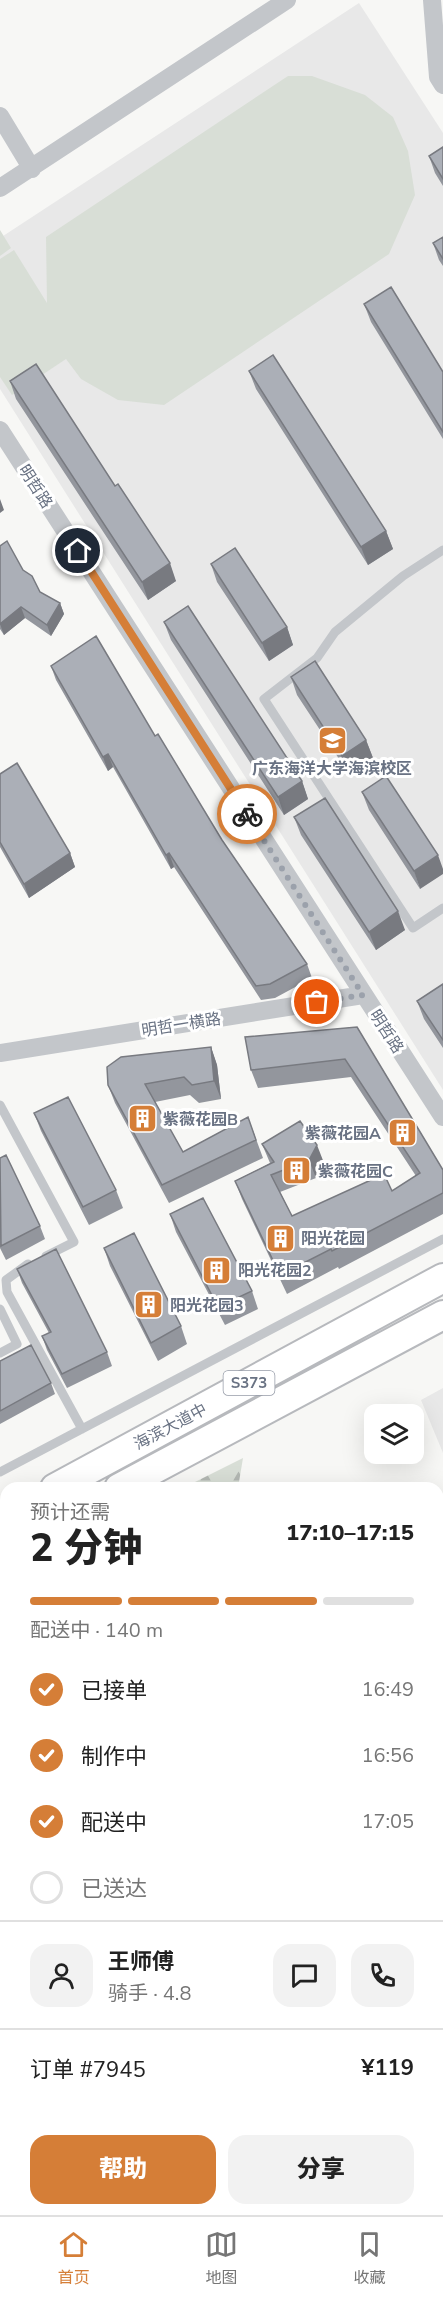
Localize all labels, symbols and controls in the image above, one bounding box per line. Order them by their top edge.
street label: 明哲路 [13,460,57,513]
pin [52,525,103,576]
icon: home [61,534,94,567]
school or university icon: 广东海洋大学海滨校区 [316,724,348,756]
place label: 广东海洋大学海滨校区 [252,758,412,780]
courier [217,784,277,844]
icon: bike [231,798,264,831]
pin [291,976,342,1027]
icon: bag [300,985,333,1018]
street label: 明哲路 [364,1005,408,1058]
street label: 明哲一横路 [140,1008,222,1042]
building icon: 紫薇花园B [126,1103,158,1135]
place label: 紫薇花园B [163,1109,238,1131]
building icon: 紫薇花园A [386,1117,418,1149]
place label: 紫薇花园A [305,1123,381,1145]
building icon: 紫薇花园C [281,1155,313,1187]
place label: 紫薇花园C [318,1161,393,1183]
building icon: 阳光花园 [264,1222,296,1254]
place label: 阳光花园 [301,1228,365,1250]
building icon: 阳光花园2 [201,1254,233,1286]
place label: 阳光花园2 [238,1260,312,1282]
building icon: 阳光花园3 [133,1289,165,1321]
place label: 阳光花园3 [170,1295,244,1317]
road number: S373 [224,1371,274,1395]
street label: 海滨大道中 [130,1398,211,1455]
map controls [364,1404,424,1464]
button: layers [364,1404,424,1464]
text: 预计还需 [30,1499,110,1526]
text: 17:10–17:15 [286,1518,414,1548]
text: 2 分钟 [30,1522,142,1575]
text: 配送中 · 140 m [30,1617,163,1644]
icon: check [30,1673,63,1706]
text: 已接单 [81,1676,147,1706]
text: 16:49 [361,1676,414,1703]
icon: check [30,1739,63,1772]
text: 制作中 [81,1742,147,1772]
text: 16:56 [361,1742,414,1769]
icon: check [30,1805,63,1838]
text: 配送中 [81,1808,147,1838]
text: 17:05 [361,1808,414,1835]
text: 已送达 [81,1874,147,1904]
button: person [30,1944,93,2007]
button: chat [273,1944,336,2007]
button: phone [351,1944,414,2007]
text: 王师傅 [108,1947,174,1977]
text: 骑手 · 4.8 [108,1980,191,2007]
text: ¥119 [361,2053,414,2083]
text: 订单 #7945 [30,2055,146,2085]
button: 帮助 [30,2135,216,2204]
button: 分享 [228,2135,414,2204]
tab: 首页 [57,2228,90,2289]
tab: 地图 [205,2228,238,2289]
tab: 收藏 [353,2228,386,2289]

